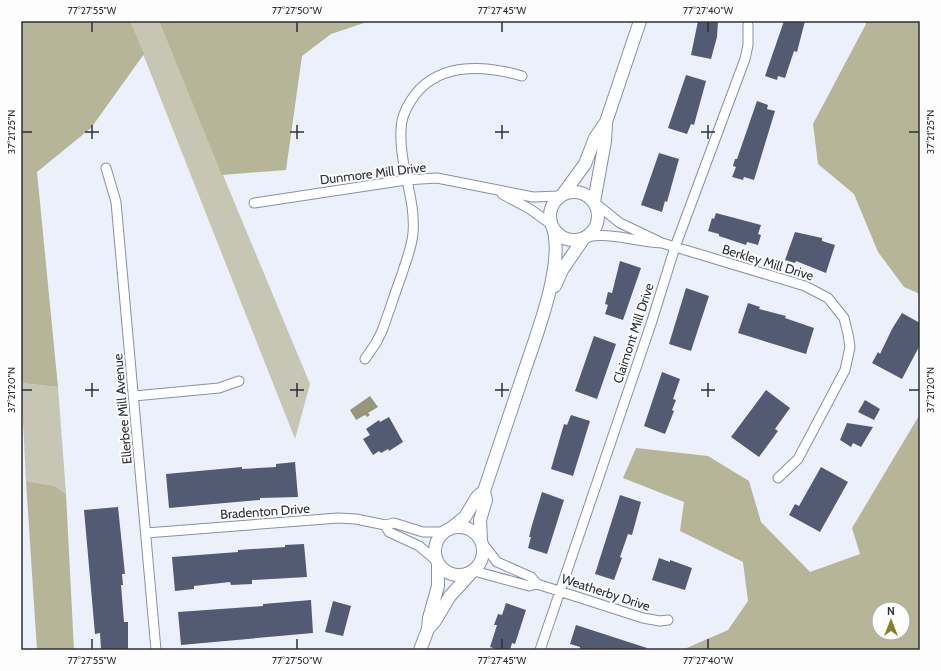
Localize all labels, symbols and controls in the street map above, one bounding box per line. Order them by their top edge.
text: 77°27'55"W [68,4,117,17]
text: 77°27'50"W [272,4,323,17]
text: 77°27'45"W [478,4,527,17]
text: 77°27'40"W [683,4,734,17]
text: 37°21'25"N [5,110,18,154]
text: 37°21'25"N [924,110,937,154]
street label: Dunmore Mill Drive [319,159,427,187]
street label: Berkley Mill Drive [720,240,816,284]
street label: Claimont Mill Drive [609,281,657,385]
street label: Ellerbee Mill Avenue [109,353,135,465]
text: 37°21'20"N [5,367,18,413]
text: 37°21'20"N [924,367,937,413]
street label: Bradenton Drive [220,500,311,522]
street label: Weatherby Drive [560,570,653,614]
north arrow [871,601,911,641]
text: N [887,604,895,618]
text: 77°27'55"W [68,654,117,667]
text: 77°27'50"W [272,654,323,667]
text: 77°27'45"W [478,654,527,667]
text: 77°27'40"W [683,654,734,667]

